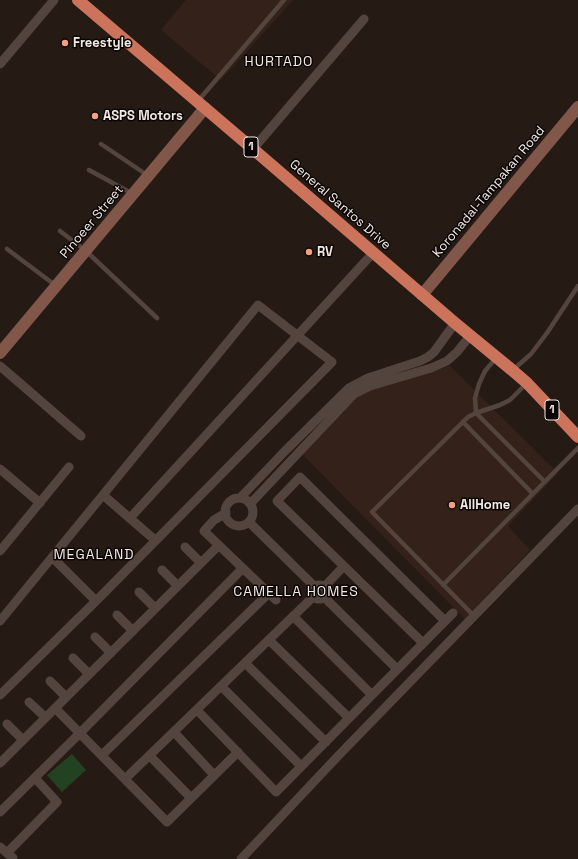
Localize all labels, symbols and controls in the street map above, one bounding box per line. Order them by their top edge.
place label: Freestyle [73,35,131,51]
marker: Freestyle [60,38,70,48]
district label: HURTADO [245,54,313,70]
place label: ASPS Motors [103,108,183,124]
marker: ASPS Motors [90,111,100,121]
street label: Koronadal-Tampakan Road [430,123,548,261]
road number: 1 [244,137,258,157]
street label: General Santos Drive [286,157,394,253]
street label: Pinoeer Street [57,182,127,262]
place label: RV [317,244,333,260]
marker: RV [304,247,314,257]
road number: 1 [545,400,559,420]
place label: AllHome [460,497,510,513]
marker: AllHome [447,500,457,510]
district label: MEGALAND [53,547,135,563]
district label: CAMELLA HOMES [233,584,359,600]

